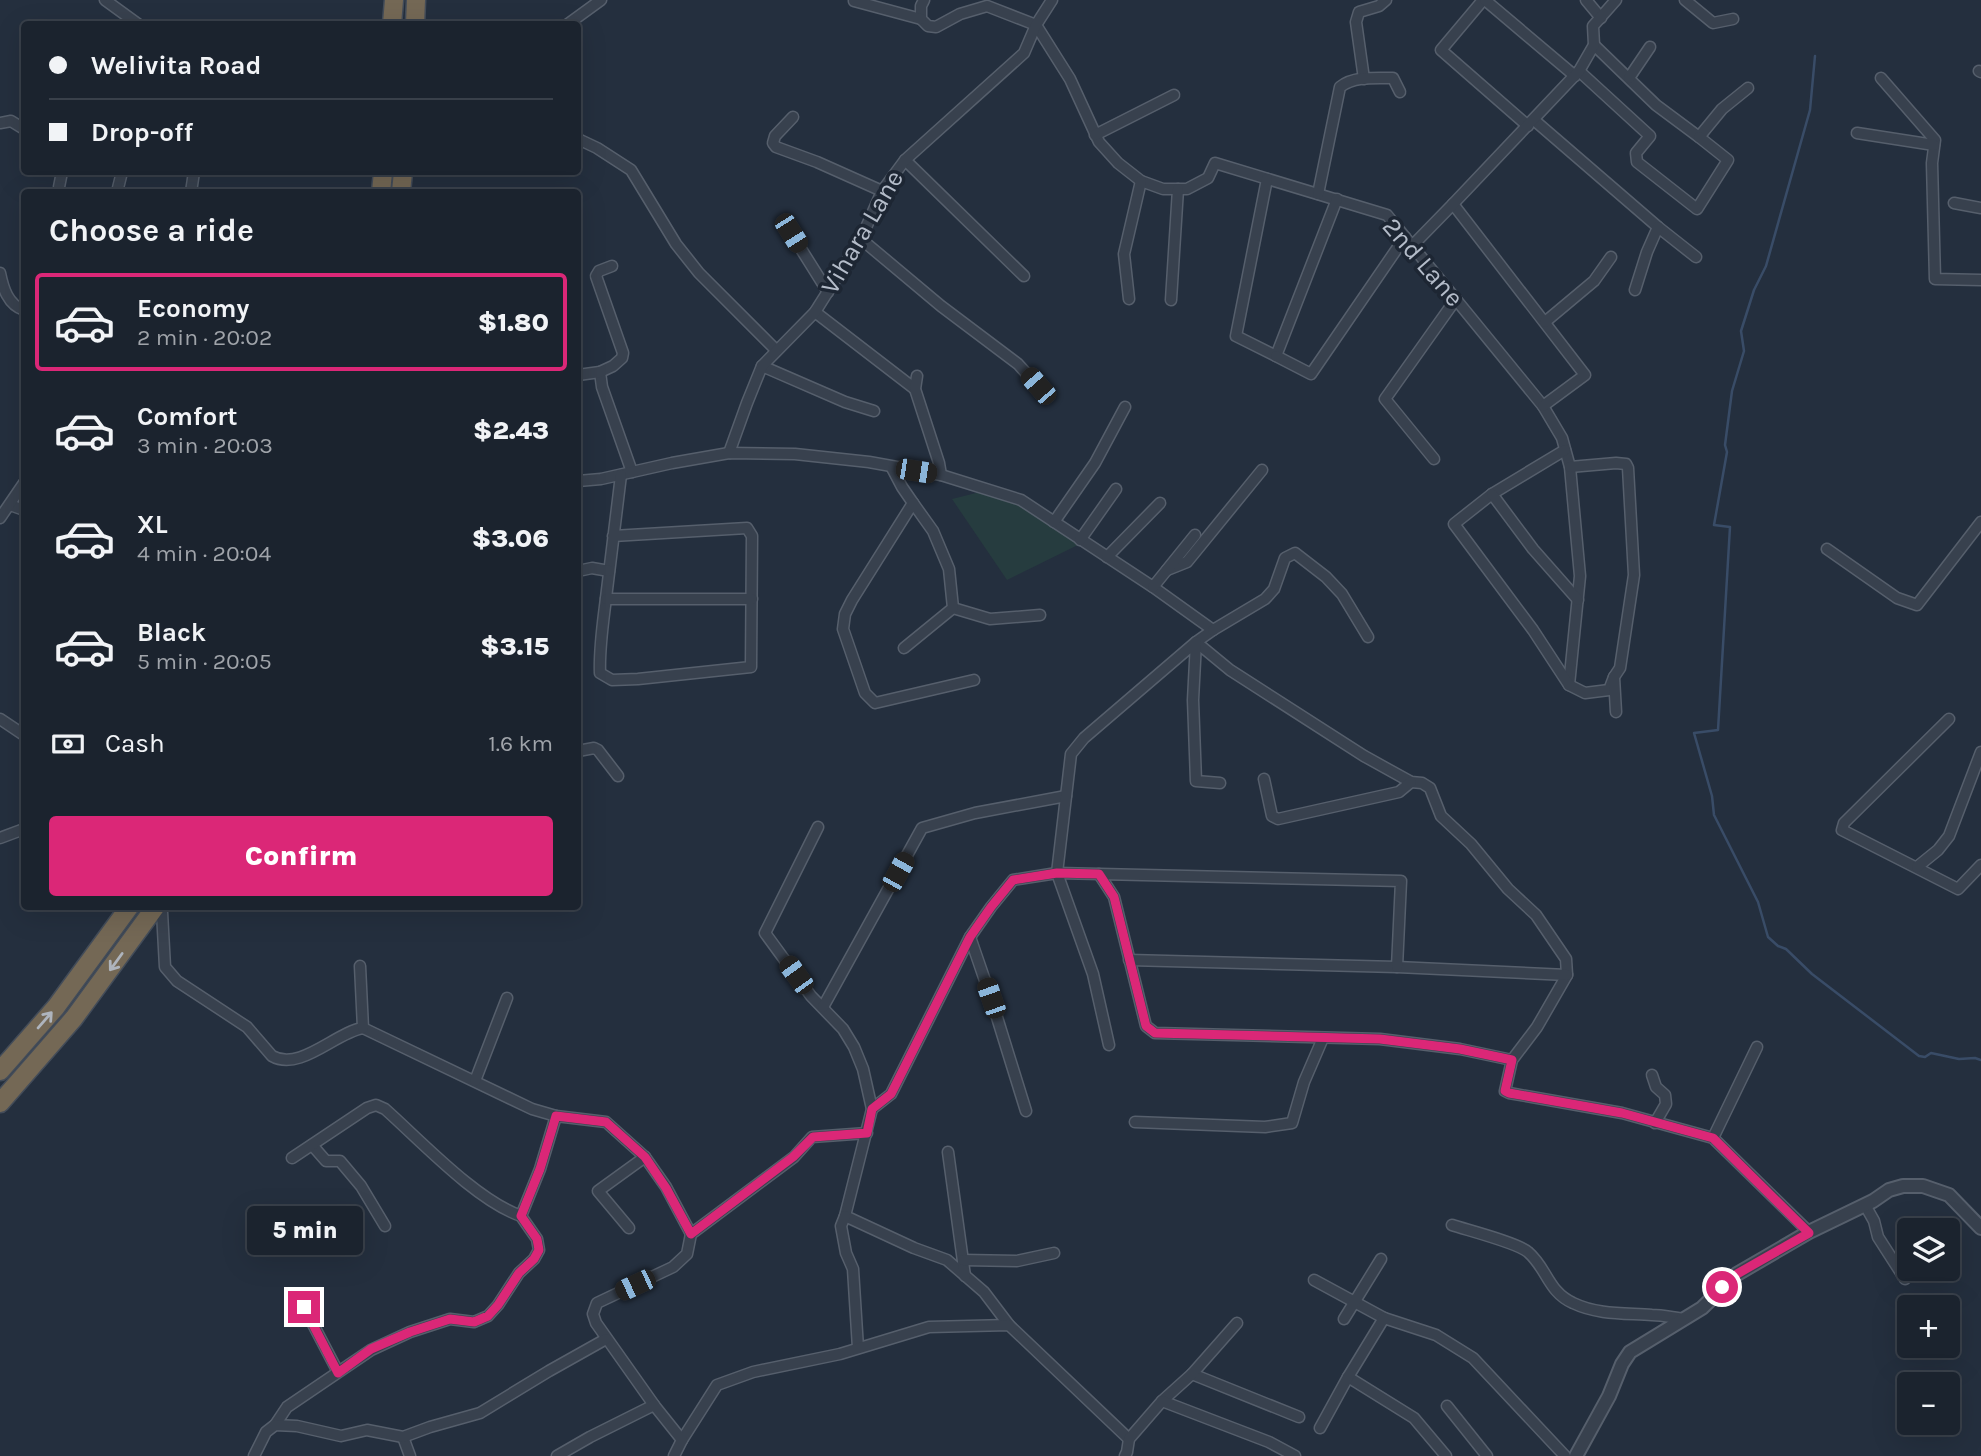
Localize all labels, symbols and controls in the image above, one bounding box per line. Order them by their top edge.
text: Welivita Road [91,50,261,81]
text: Drop-off [91,117,193,148]
street label: Vihara Lane [814,165,910,299]
car [771,210,812,256]
street label: 2nd Lane [1376,211,1470,313]
text: Choose a ride [49,212,254,249]
icon: car [53,291,116,354]
text: Economy [137,293,249,324]
text: $1.80 [478,307,549,338]
text: 2 min · 20:02 [137,324,272,351]
car [1017,363,1060,409]
icon: car [53,399,116,462]
text: Comfort [137,401,238,432]
text: $2.43 [473,415,549,446]
text: 3 min · 20:03 [137,432,273,459]
car [894,457,939,485]
icon: car [53,507,116,570]
text: XL [137,509,168,540]
text: $3.06 [472,523,549,554]
text: 4 min · 20:04 [137,540,271,567]
icon: car [53,615,116,678]
text: Black [137,617,206,648]
text: $3.15 [480,631,549,662]
text: 5 min · 20:05 [137,648,272,675]
icon: cash [49,725,87,763]
text: Cash [105,728,165,759]
text: 1.6 km [488,730,553,757]
button: Confirm [49,816,553,896]
car [879,849,918,895]
one-way arrow [108,952,123,971]
car [776,952,817,998]
car [975,975,1008,1021]
one-way arrow [37,1011,53,1029]
callout: 5 min [246,1206,362,1254]
text: 5 min [272,1217,338,1244]
map controls [1897,1218,1960,1435]
button: layers [1897,1218,1960,1281]
car [612,1267,659,1303]
route start [1706,1271,1738,1303]
route end [288,1291,320,1323]
button: + [1897,1295,1960,1358]
button: − [1897,1372,1960,1435]

